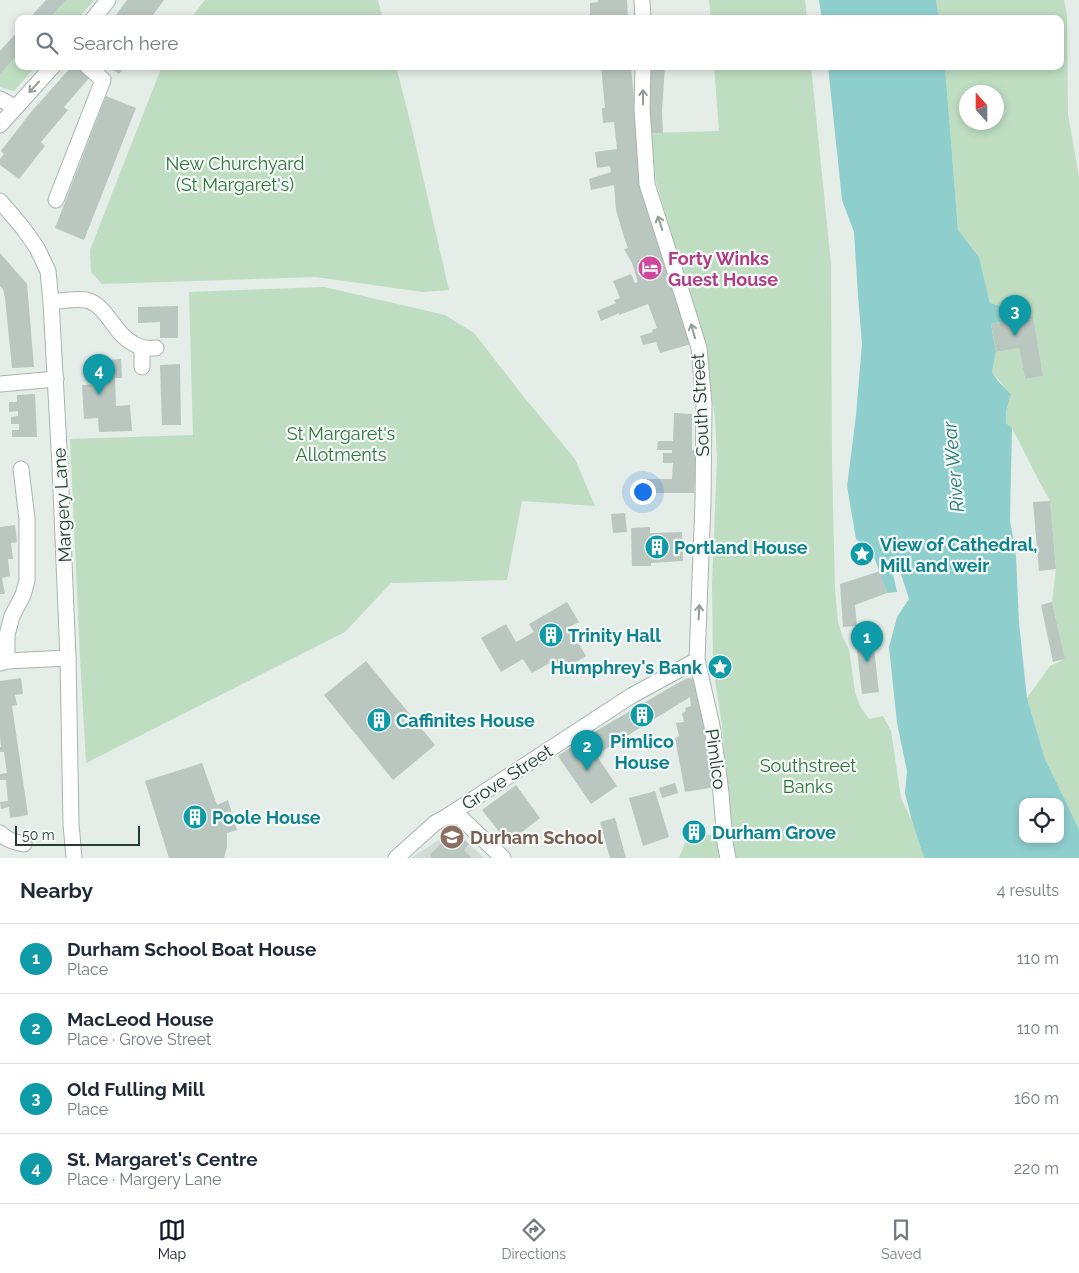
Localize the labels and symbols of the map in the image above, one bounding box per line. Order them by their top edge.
one-way arrow [28,80,40,93]
north arrow [959,85,1004,130]
one-way arrow [638,90,647,106]
park label: New Churchyard (St Margaret's) [165,153,305,195]
one-way arrow [654,215,664,231]
place label: Forty Winks Guest House [668,248,778,290]
hotel icon: Forty Winks Guest House [637,255,663,281]
pin: 3 [999,295,1031,336]
one-way arrow [688,323,698,339]
street label: South Street [687,353,713,457]
pin: 4 [83,354,115,395]
water label: River Wear [938,419,968,513]
park label: St Margaret's Allotments [287,423,396,465]
street label: Margery Lane [48,447,75,563]
your location [630,479,656,505]
building icon: Portland House [644,534,670,560]
place label: View of Cathedral, Mill and weir [880,534,1038,576]
place label: Portland House [674,537,808,558]
place icon: View of Cathedral, Mill and weir [849,541,875,567]
one-way arrow [695,604,704,620]
pin: 1 [851,621,883,662]
building icon: Trinity Hall [538,622,564,648]
place label: Trinity Hall [568,625,661,646]
place icon: Humphrey's Bank [707,654,733,680]
place label: Humphrey's Bank [550,657,703,678]
building icon: Pimlico House [629,702,655,728]
building icon: Caffinites House [366,707,392,733]
place label: Caffinites House [396,710,535,731]
street label: Pimlico [701,727,731,791]
pin: 2 [571,730,603,771]
place label: Pimlico House [610,731,674,773]
street label: Grove Street [458,740,556,814]
park label: Southstreet Banks [760,755,856,797]
building icon: Poole House [182,804,208,830]
place label: Poole House [212,807,321,828]
building icon: Durham Grove [681,819,707,845]
place label: Durham Grove [712,822,836,843]
scale bar [15,823,140,846]
school or university icon: Durham School [439,824,465,850]
place label: Durham School [470,827,603,848]

